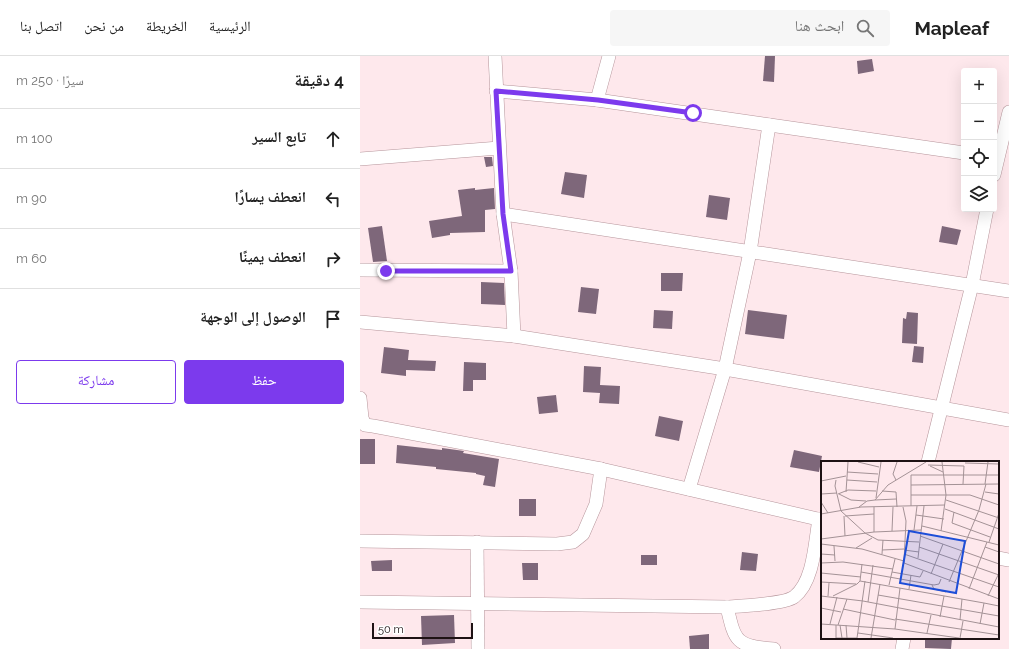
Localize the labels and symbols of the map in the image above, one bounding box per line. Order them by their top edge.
route start [684,104,702,122]
route end [377,262,395,280]
inset map [821,461,999,639]
scale bar [372,621,473,640]

